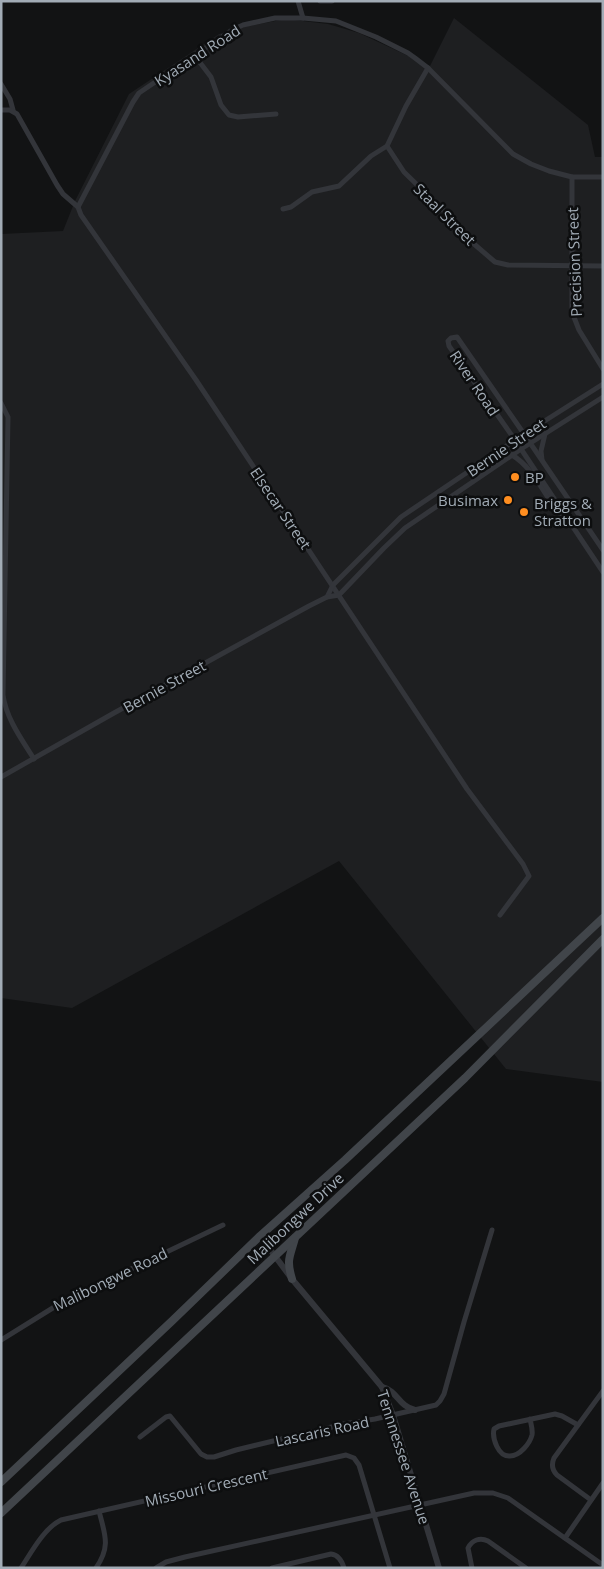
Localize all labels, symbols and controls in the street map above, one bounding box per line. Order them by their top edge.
street label: Kyasand Road [150,20,244,90]
street label: Staal Street [410,179,480,249]
street label: Precision Street [562,207,586,317]
street label: River Road [446,346,504,420]
street label: Bernie Street [462,413,550,481]
street label: Elsecar Street [246,463,316,553]
place label: BP [525,467,544,487]
marker: BP [509,471,521,483]
place label: Busimax [438,490,498,510]
place label: Briggs & Stratton [534,493,592,530]
marker: Busimax [502,494,514,506]
marker: Briggs & Stratton [518,506,530,518]
street label: Bernie Street [119,655,209,717]
street label: Malibongwe Drive [242,1168,348,1268]
street label: Malibongwe Road [50,1243,170,1315]
street label: Tennnessee Avenue [373,1387,435,1527]
street label: Lascaris Road [273,1411,371,1451]
street label: Missouri Crescent [143,1463,269,1511]

